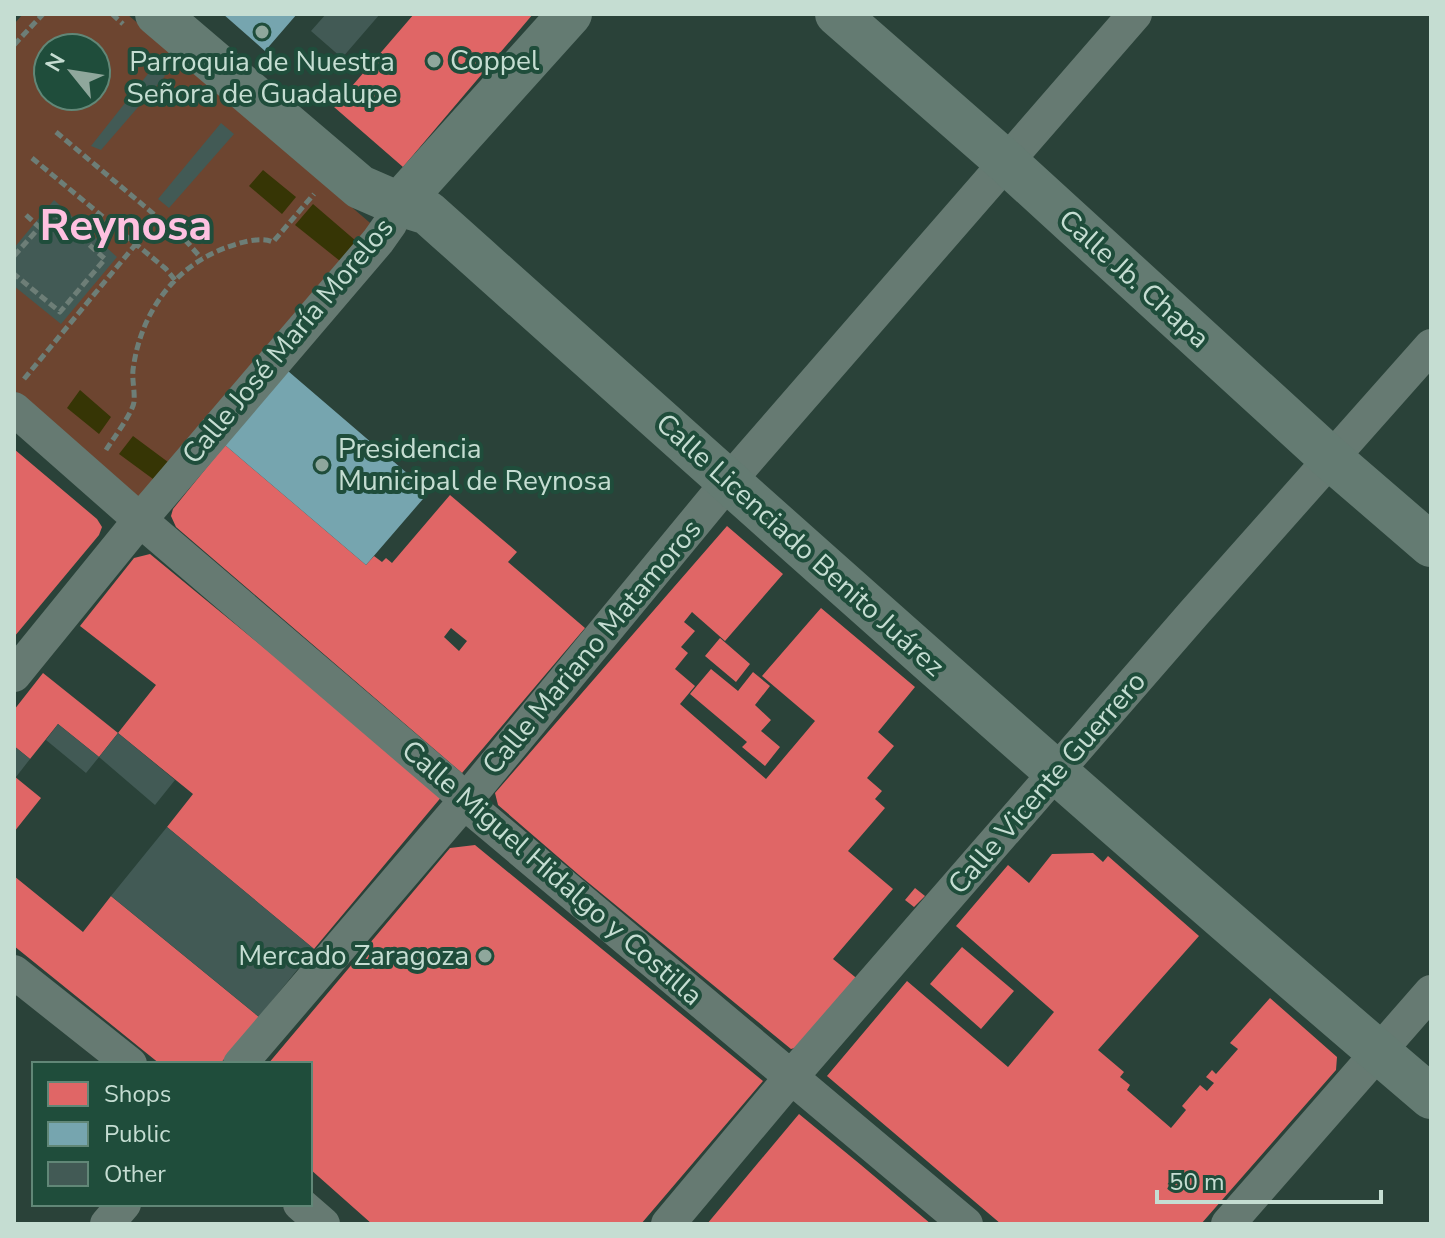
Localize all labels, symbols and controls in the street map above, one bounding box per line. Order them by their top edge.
marker: Parroquia de Nuestra Señora de Guadalupe [253,23,271,41]
north arrow [32,32,112,112]
place label: Coppel [450,42,540,80]
place label: Parroquia de Nuestra Señora de Guadalupe [126,43,398,113]
text: N [38,48,73,77]
marker: Coppel [425,52,443,70]
district label: Reynosa [40,196,212,256]
street label: Calle Jb. Chapa [1050,201,1218,357]
street label: Calle José María Morelos [174,210,402,472]
street label: Calle Licenciado Benito Juárez [647,405,953,685]
place label: Presidencia Municipal de Reynosa [338,430,612,500]
marker: Presidencia Municipal de Reynosa [313,456,331,474]
street label: Calle Mariano Matamoros [474,511,710,783]
street label: Calle Vicente Guerrero [940,663,1154,903]
street label: Calle Miguel Hidalgo y Costilla [393,732,711,1014]
place label: Mercado Zaragoza [238,937,469,975]
marker: Mercado Zaragoza [476,947,494,965]
legend [32,1062,312,1206]
text: Shops [104,1078,171,1110]
text: Public [104,1118,170,1150]
scale bar [1157,1154,1381,1204]
text: Other [104,1158,166,1190]
text: 50 m [1169,1166,1225,1198]

